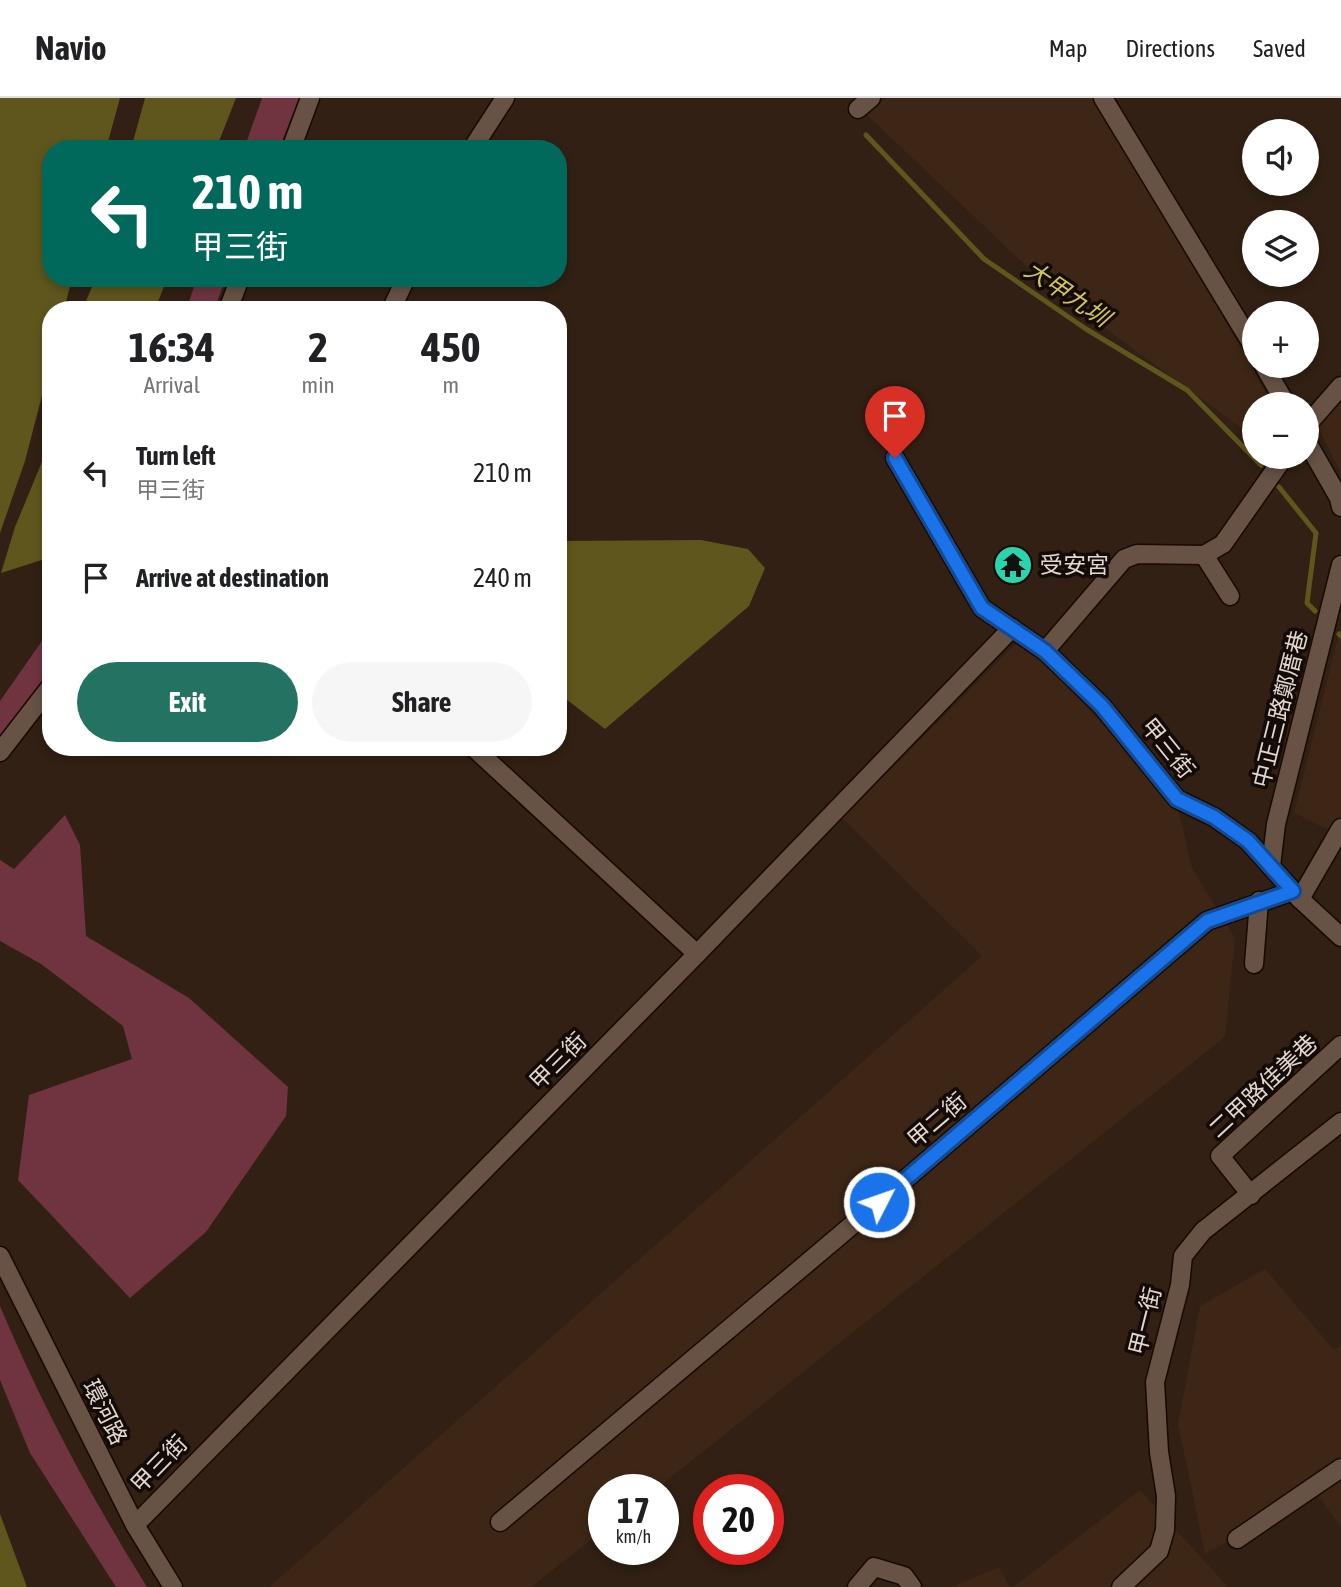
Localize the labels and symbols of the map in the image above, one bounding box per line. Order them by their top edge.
water label: 大甲九圳 [1020,256,1117,333]
pin [865,386,925,458]
temple icon: 受安宮 [992,544,1034,586]
place label: 受安宮 [1040,552,1109,578]
street label: 中正三路鄭厝巷 [1248,628,1312,790]
street label: 甲三街 [1136,713,1200,783]
street label: 甲三街 [524,1027,592,1095]
street label: 二甲路佳美巷 [1204,1029,1322,1143]
street label: 甲二街 [902,1088,972,1152]
position arrow [842,1165,916,1239]
street label: 甲一街 [1124,1284,1166,1358]
street label: 環河路 [78,1375,132,1449]
street label: 甲三街 [126,1430,192,1498]
speed limit sign: 20 [693,1474,784,1565]

